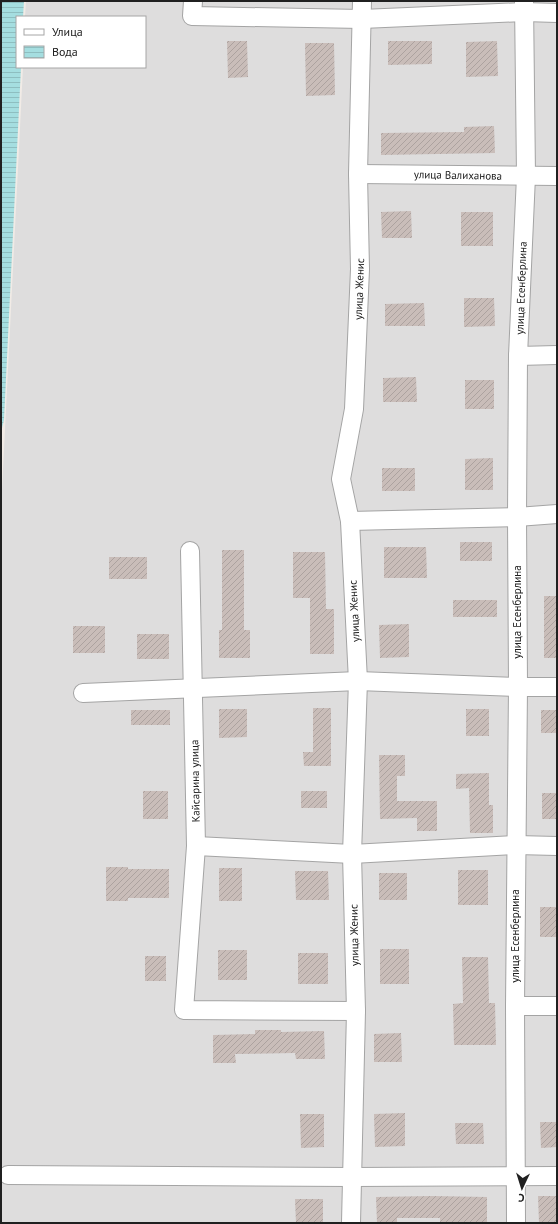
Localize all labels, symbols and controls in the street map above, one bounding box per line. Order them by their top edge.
legend [16,16,146,68]
text: Улица [52,24,83,39]
text: Вода [52,44,78,59]
street label: улица Валиханова [414,167,502,183]
street label: улица Есенберлина [512,241,530,335]
street label: улица Женис [351,258,367,320]
street label: улица Есенберлина [510,565,524,659]
street label: улица Женис [345,580,363,642]
street label: Кайсарина улица [187,739,203,823]
street label: улица Есенберлина [508,889,522,983]
street label: улица Женис [346,904,362,966]
north arrow [502,1168,542,1208]
text: С [518,1191,525,1205]

